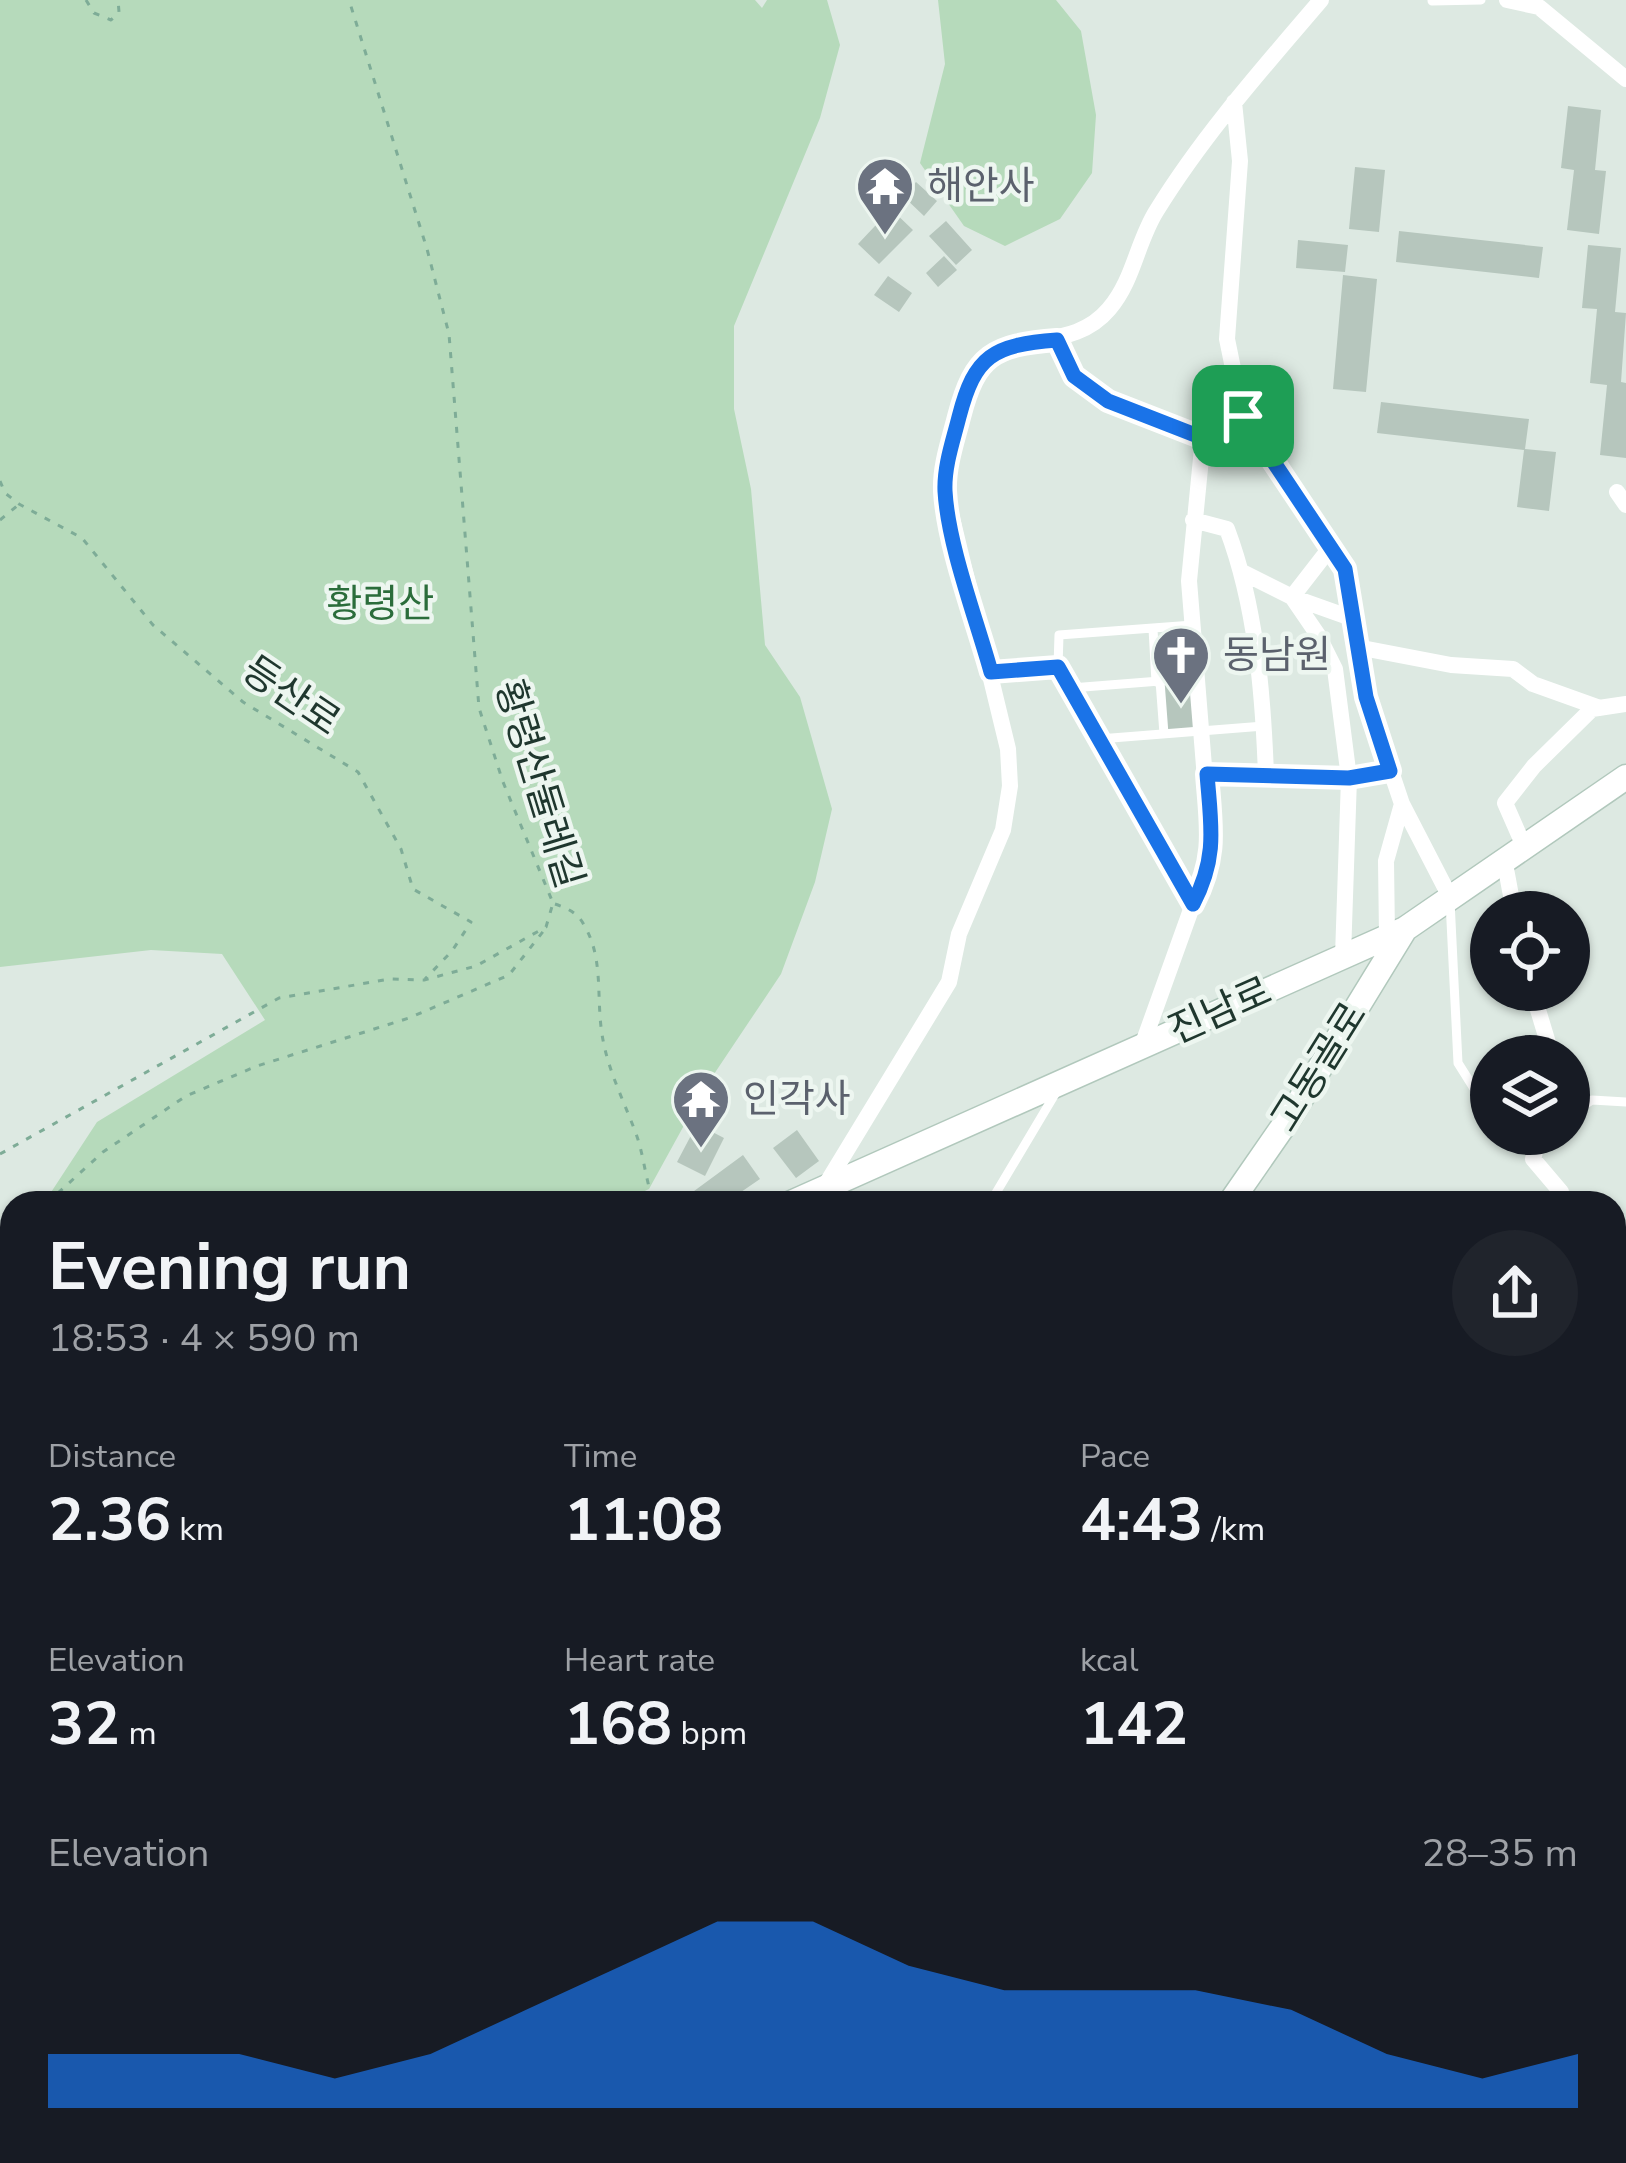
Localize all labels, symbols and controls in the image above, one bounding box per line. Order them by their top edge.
temple icon: 해안사 [854,155,916,237]
place label: 해안사 [927,160,1035,213]
pin [1192,365,1294,467]
icon: arrive [1210,383,1276,449]
park label: 황령산 [326,578,434,631]
church icon: 동남원 [1150,624,1212,706]
place label: 동남원 [1223,629,1331,682]
street label: 등산로 [232,644,350,748]
street label: 황령산둘레길 [482,673,596,895]
map controls [1470,891,1590,1155]
button: locate [1470,891,1590,1011]
street label: 진남로 [1160,965,1280,1057]
street label: 고동골로 [1258,992,1380,1142]
button: layers [1470,1035,1590,1155]
temple icon: 인각사 [670,1068,732,1150]
place label: 인각사 [743,1073,851,1126]
text: Evening run [48,1222,411,1312]
button: share [1452,1230,1578,1356]
text: 18:53 · 4 × 590 m [48,1312,360,1365]
text: Distance [48,1434,176,1479]
text: Time [564,1434,637,1479]
text: Pace [1080,1434,1150,1479]
text: 2.36 [48,1479,171,1561]
text: 11:08 [564,1479,723,1561]
text: 4:43 [1080,1479,1203,1561]
text: km [171,1507,224,1552]
text: /km [1203,1507,1265,1552]
text: Elevation [48,1638,185,1683]
text: Heart rate [564,1638,715,1683]
text: kcal [1080,1638,1139,1683]
text: 32 [48,1683,120,1765]
text: 168 [564,1683,672,1765]
text: 142 [1080,1683,1188,1765]
text: m [120,1711,157,1756]
text: bpm [672,1711,747,1756]
text: Elevation [48,1827,209,1880]
text: 28–35 m [1421,1827,1578,1880]

